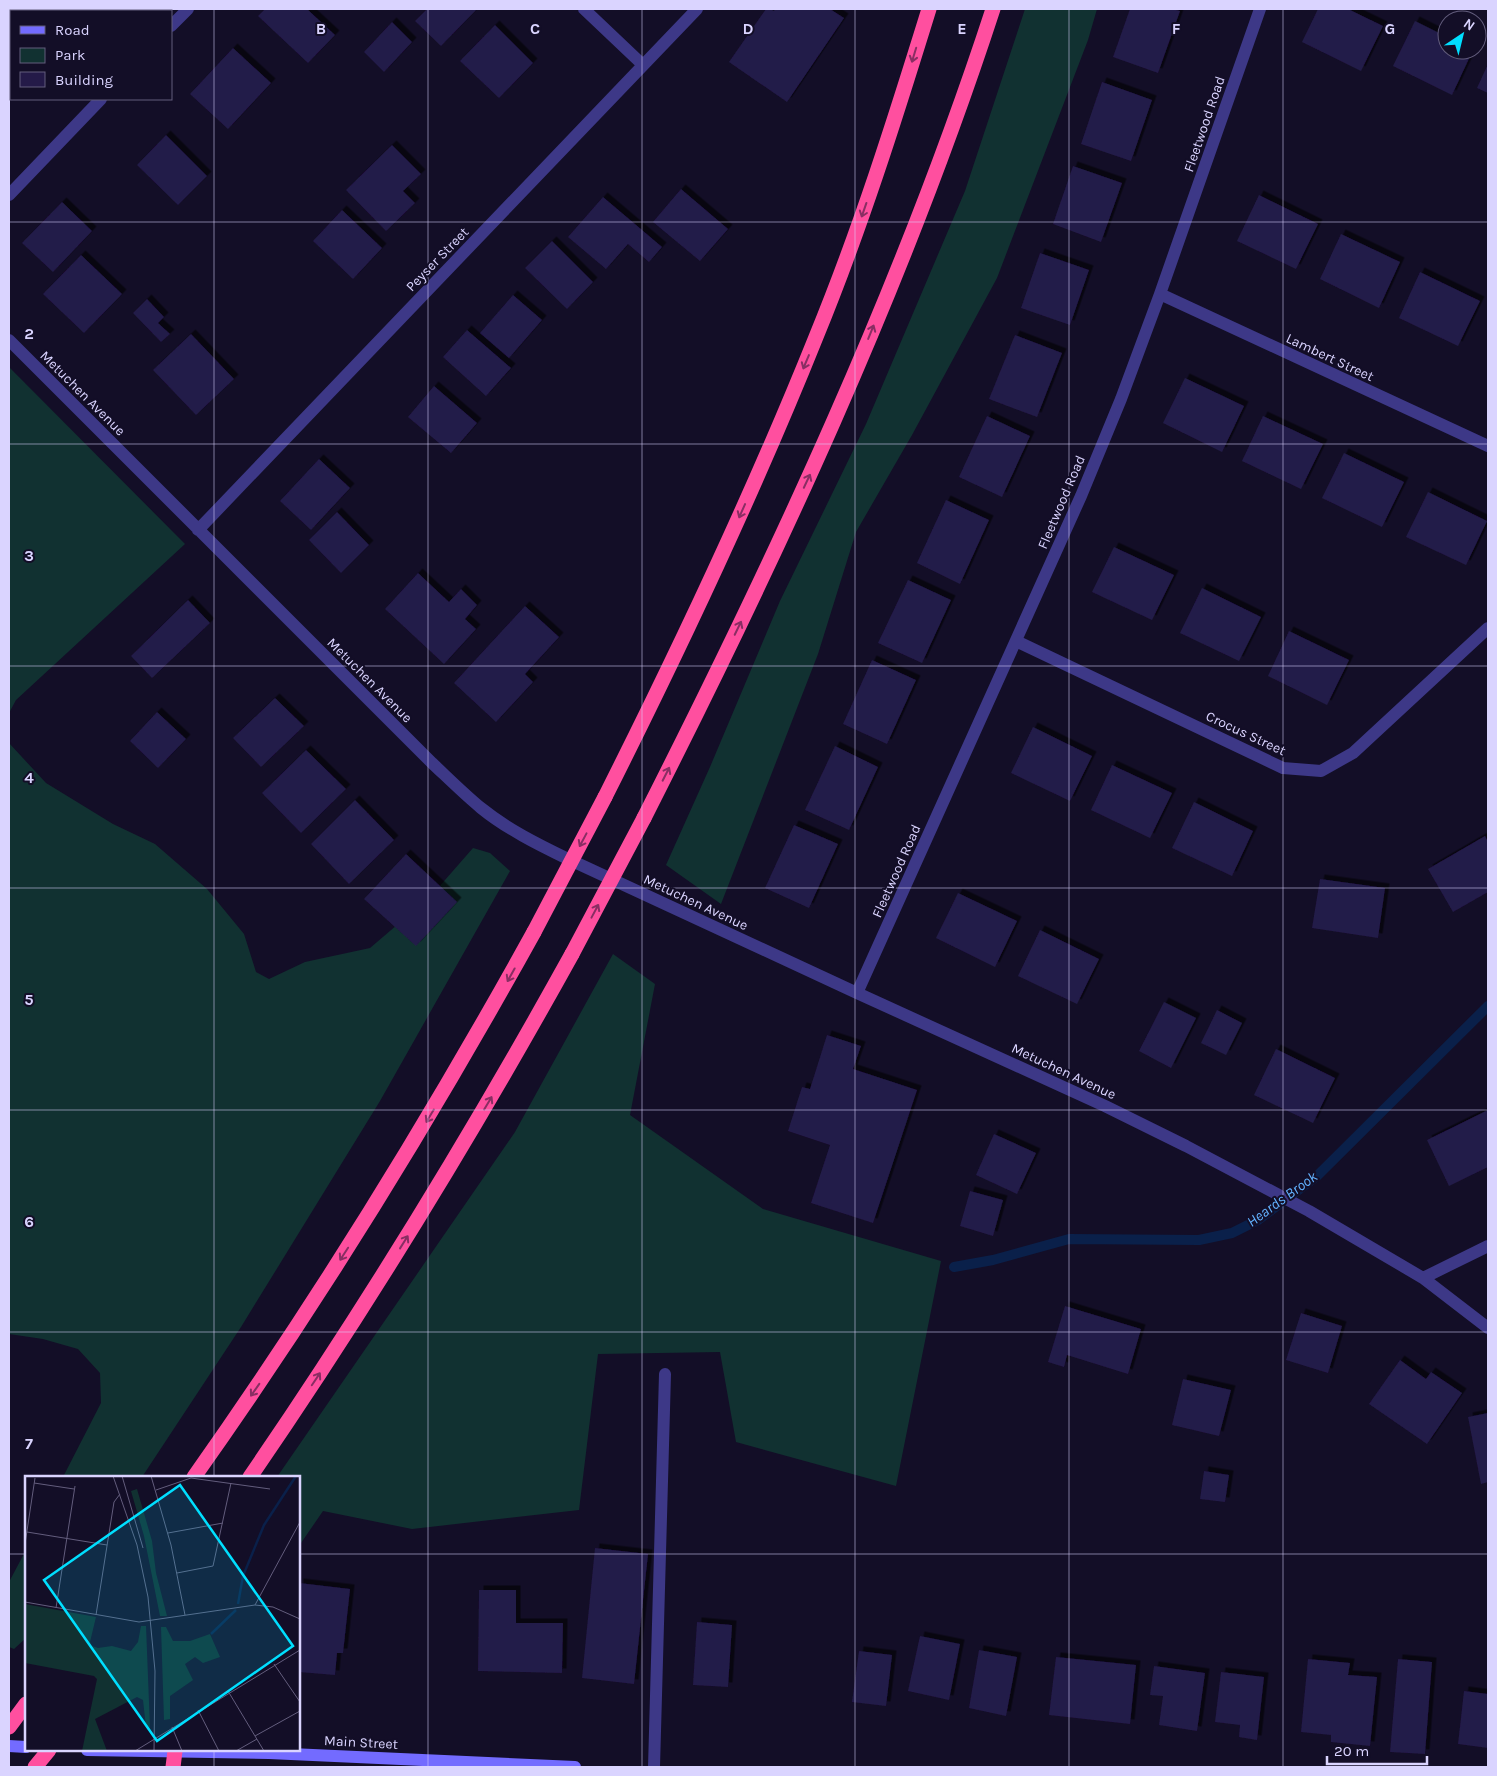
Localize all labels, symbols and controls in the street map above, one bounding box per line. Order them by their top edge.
legend [10,10,172,100]
north arrow [1437,10,1487,60]
text: N [1460,15,1478,35]
text: B [316,19,326,38]
text: C [530,19,540,38]
text: D [743,19,754,38]
text: E [957,19,967,38]
text: F [1172,19,1181,38]
text: G [1385,19,1395,38]
text: Road [55,21,90,39]
text: Park [55,46,85,64]
one-way arrow [909,47,919,63]
text: Building [55,71,113,89]
street label: Fleetwood Road [1180,74,1229,174]
one-way arrow [859,201,868,217]
street label: Peyser Street [402,224,472,295]
text: 2 [24,324,34,343]
one-way arrow [867,325,877,340]
street label: Lambert Street [1283,330,1376,385]
street label: Metuchen Avenue [37,347,129,439]
one-way arrow [801,354,811,369]
street label: Fleetwood Road [1034,453,1089,552]
one-way arrow [802,474,812,489]
one-way arrow [737,503,747,518]
text: 3 [24,546,34,565]
one-way arrow [733,621,743,636]
street label: Metuchen Avenue [324,634,416,726]
street label: Crocus Street [1203,708,1288,759]
one-way arrow [661,767,671,782]
text: 4 [24,768,34,787]
street label: Fleetwood Road [868,822,925,920]
one-way arrow [578,833,588,848]
street label: Metuchen Avenue [641,871,751,934]
one-way arrow [591,904,600,919]
one-way arrow [505,967,515,981]
text: 5 [24,990,34,1009]
street label: Metuchen Avenue [1009,1040,1119,1103]
one-way arrow [484,1096,494,1110]
one-way arrow [424,1108,434,1122]
water label: Heards Brook [1243,1167,1321,1231]
text: 6 [24,1212,34,1231]
one-way arrow [400,1235,410,1249]
one-way arrow [339,1247,350,1261]
one-way arrow [312,1372,322,1386]
one-way arrow [250,1382,260,1396]
text: 7 [25,1434,33,1453]
inset map [25,1476,300,1751]
street label: Main Street [324,1732,398,1753]
scale bar [1327,1734,1427,1766]
text: 20 m [1334,1742,1369,1760]

